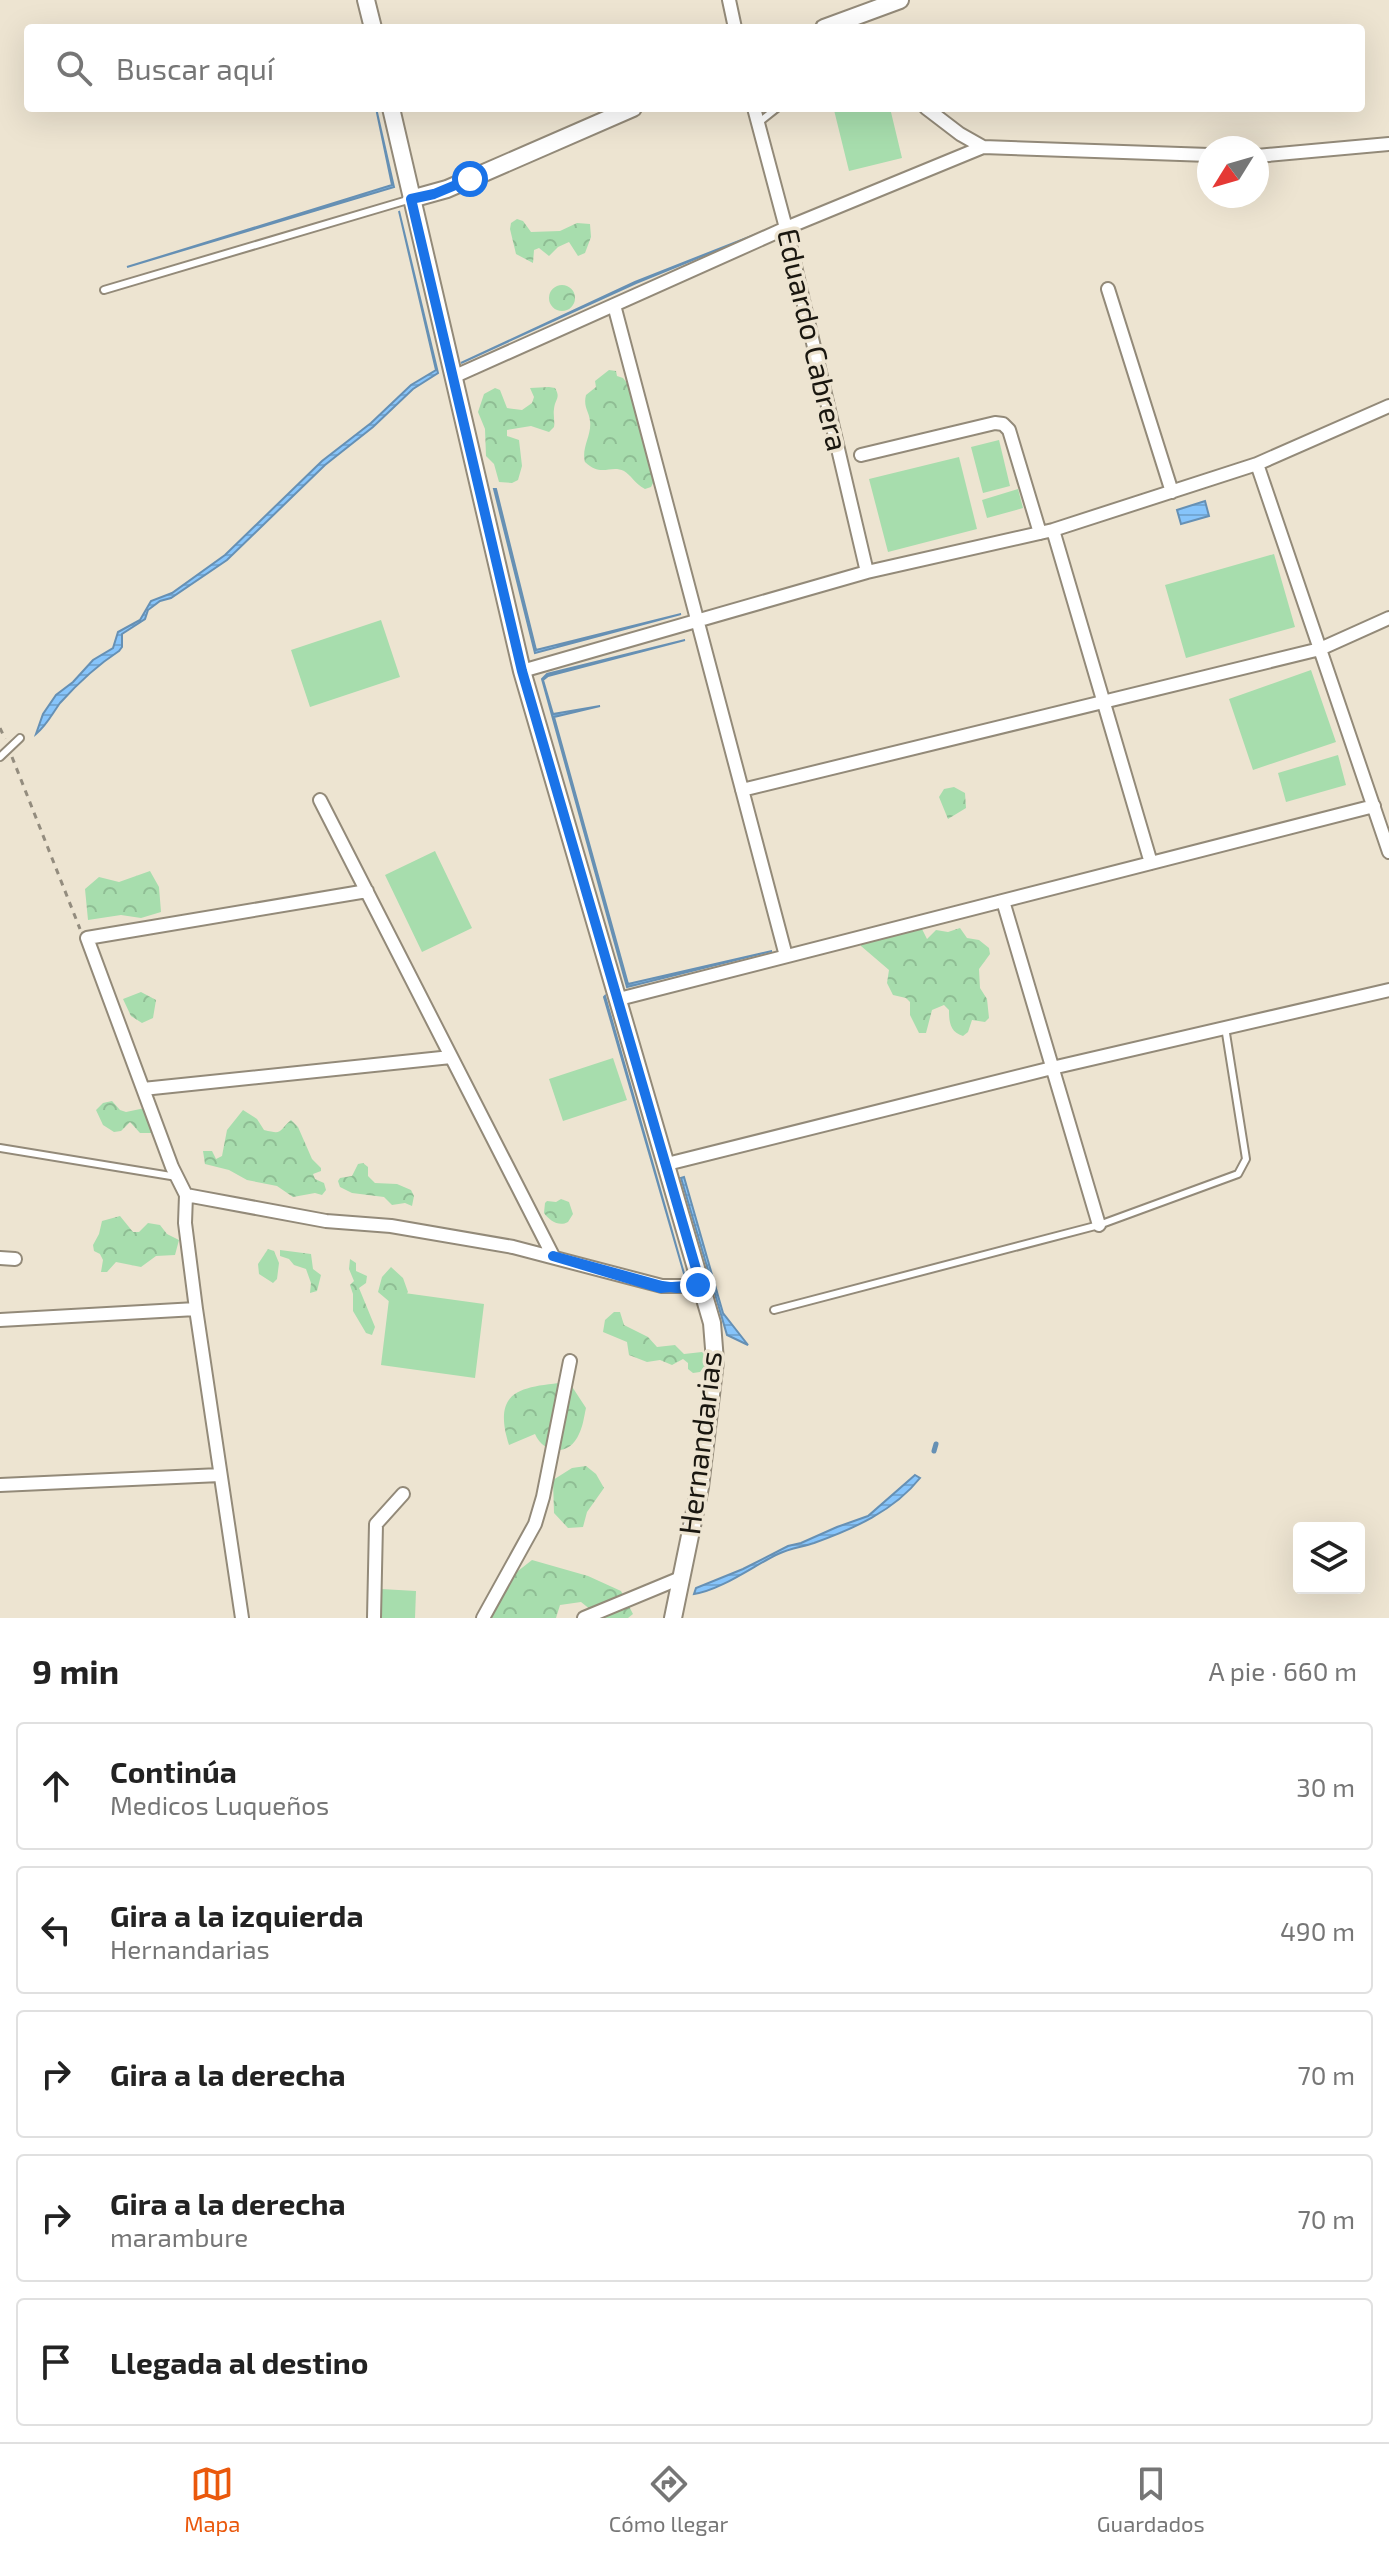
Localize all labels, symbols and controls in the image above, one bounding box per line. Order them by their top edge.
search box [24,24,1365,112]
icon: search [52,46,96,90]
text: Buscar aquí [116,50,274,86]
north arrow [1197,136,1269,208]
route start [452,161,488,197]
street label: Eduardo Cabrera [771,225,857,454]
route end [680,1267,716,1303]
street label: Hernandarias [670,1349,728,1536]
map controls [1293,1522,1365,1594]
button: layers [1293,1522,1365,1594]
text: 9 min [32,1650,119,1691]
text: A pie · 660 m [1208,1655,1357,1686]
text: Continúa [110,1753,237,1789]
icon: ahead [34,1764,78,1808]
text: 30 m [1296,1771,1355,1802]
text: Medicos Luqueños [110,1789,329,1820]
text: Gira a la izquierda [110,1897,364,1933]
icon: left [34,1908,78,1952]
text: 490 m [1280,1915,1355,1946]
text: Hernandarias [110,1933,270,1964]
icon: right [34,2052,78,2096]
text: Gira a la derecha [110,2056,346,2092]
text: 70 m [1297,2059,1355,2090]
text: Gira a la derecha [110,2185,346,2221]
icon: right [34,2196,78,2240]
text: 70 m [1297,2203,1355,2234]
text: marambure [110,2221,248,2252]
icon: arrive [34,2340,78,2384]
text: Llegada al destino [110,2344,369,2380]
tab: Mapa [184,2462,240,2536]
tab: Cómo llegar [609,2462,728,2536]
tab: Guardados [1097,2462,1205,2536]

